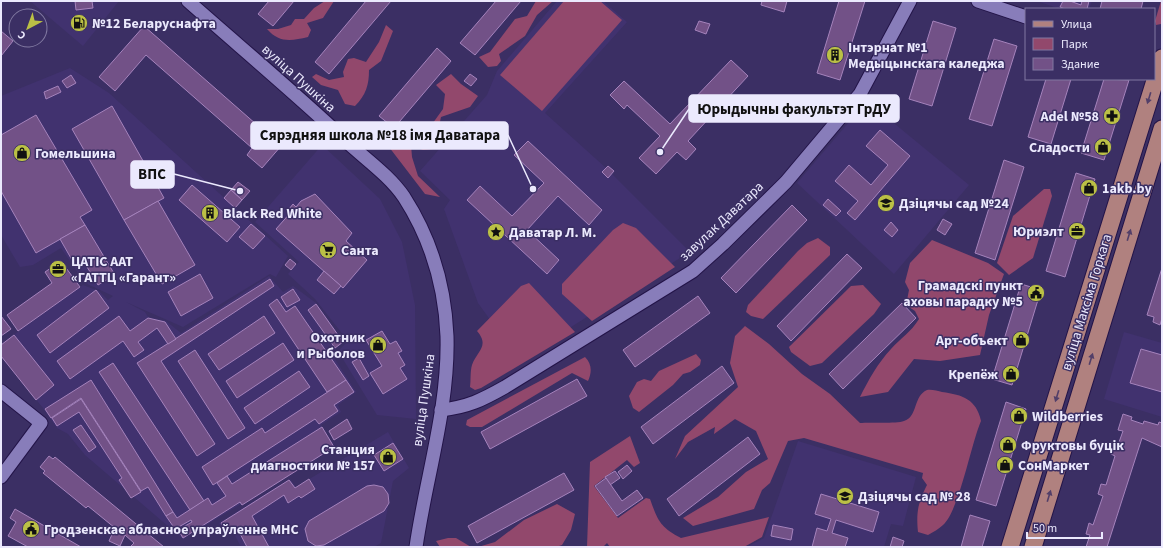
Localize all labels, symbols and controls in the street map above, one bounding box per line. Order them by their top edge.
north arrow [8,8,48,48]
legend [1025,8,1155,80]
fuel station icon: №12 Беларуснафта [69,13,89,33]
place label: №12 Беларуснафта [92,14,216,34]
text: Улица [1061,16,1092,33]
text: С [14,27,29,43]
text: Парк [1061,36,1087,53]
place label: Інтэрнат №1 Медыцынскага каледжа [848,38,1005,74]
street label: вуліца Пушкіна [257,40,340,117]
building icon: Інтэрнат №1 Медыцынскага каледжа [825,45,845,65]
text: Здание [1061,56,1100,73]
one-way arrow [1146,92,1152,104]
callout: Юрыдычны факультэт ГрДУ [689,95,899,122]
text: Юрыдычны факультэт ГрДУ [697,99,891,120]
pharmacy icon: Adel №58 [1102,106,1122,126]
place label: Adel №58 [1040,107,1099,127]
callout: Сярэдняя школа №18 імя Даватара [251,122,508,149]
text: Сярэдняя школа №18 імя Даватара [260,125,500,146]
shop icon: Сладости [1093,137,1113,157]
place label: Сладости [1029,138,1090,158]
shop icon: Гомельшина [12,143,32,163]
place label: Гомельшина [35,144,116,164]
callout: ВПС [131,161,174,188]
text: ВПС [138,164,166,185]
street label: завулак Даватара [675,177,768,266]
shop icon: 1akb.by [1079,178,1099,198]
place label: 1akb.by [1102,179,1152,199]
school or university icon: Дзіцячы сад №24 [876,193,896,213]
place label: Дзіцячы сад №24 [899,194,1009,214]
building icon: Black Red White [200,203,220,223]
place label: Black Red White [223,204,322,224]
office icon: Юриэлт [1067,221,1087,241]
place icon: Даватар Л. М. [486,222,506,242]
place label: Юриэлт [1013,222,1064,242]
place label: Даватар Л. М. [509,223,596,243]
one-way arrow [1126,228,1132,240]
street label: вуліца Максіма Горкага [1057,232,1117,373]
supermarket icon: Санта [318,240,338,260]
place label: Санта [341,241,379,261]
place label: ЦАТІС ААТ «ГАТТЦ «Гарант» [71,252,176,288]
office icon: ЦАТІС ААТ «ГАТТЦ «Гарант» [48,259,68,279]
place label: Грамадскі пункт аховы парадку №5 [903,276,1023,312]
public building icon: Грамадскі пункт аховы парадку №5 [1026,283,1046,303]
place label: Охотник и Рыболов [297,328,365,364]
shop icon: Арт-объект [1011,330,1031,350]
place label: Арт-объект [935,331,1008,351]
shop icon: Охотник и Рыболов [368,335,388,355]
street label: вуліца Пушкіна [408,352,440,448]
one-way arrow [1088,352,1094,364]
shop icon: Крепёж [1001,364,1021,384]
place label: Крепёж [948,365,998,385]
one-way arrow [1054,390,1060,402]
shop icon: Wildberries [1009,406,1029,426]
place label: Wildberries [1032,407,1103,427]
shop icon: Фруктовы буцік [998,435,1018,455]
place label: Фруктовы буцік [1021,436,1124,456]
place label: Станция диагностики № 157 [251,440,375,476]
shop icon: Станция диагностики № 157 [378,447,398,467]
shop icon: СонМаркет [995,455,1015,475]
place label: СонМаркет [1018,456,1090,476]
school or university icon: Дзіцячы сад № 28 [835,486,855,506]
place label: Дзіцячы сад № 28 [858,487,971,507]
one-way arrow [1046,490,1052,502]
scale bar [1027,514,1102,540]
public building icon: Гродзенскае абласное упраўленне МНС [21,519,41,539]
place label: Гродзенскае абласное упраўленне МНС [44,520,299,540]
text: 50 m [1033,520,1057,537]

